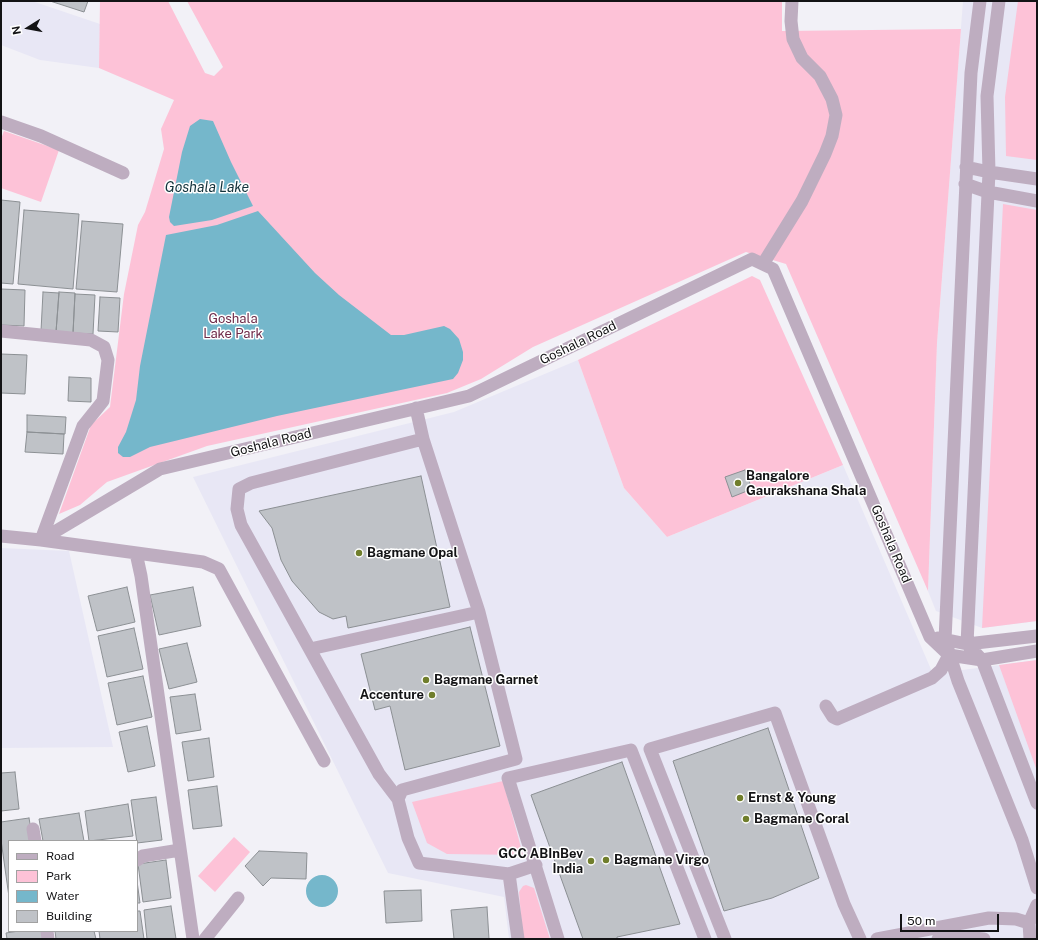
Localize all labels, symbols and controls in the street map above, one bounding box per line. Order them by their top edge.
north arrow [8,8,48,48]
text: N [10,25,23,36]
water label: Goshala Lake [165,180,249,196]
park label: Goshala Lake Park [203,311,263,342]
street label: Goshala Road [537,318,619,368]
street label: Goshala Road [229,425,313,461]
place label: Bangalore Gaurakshana Shala [746,468,866,499]
marker: Bangalore Gaurakshana Shala [733,478,743,488]
street label: Goshala Road [868,503,914,585]
place label: Bagmane Opal [367,545,458,561]
marker: Bagmane Opal [354,548,364,558]
place label: Bagmane Garnet [434,672,539,688]
marker: Bagmane Garnet [421,675,431,685]
place label: Accenture [360,687,424,703]
marker: Accenture [427,690,437,700]
place label: Ernst & Young [748,790,836,806]
marker: Ernst & Young [735,793,745,803]
place label: Bagmane Coral [754,811,849,827]
marker: Bagmane Coral [741,814,751,824]
legend [8,840,138,932]
place label: GCC ABInBev India [498,846,583,877]
text: Road [46,849,74,863]
place label: Bagmane Virgo [614,852,709,868]
marker: Bagmane Virgo [601,855,611,865]
marker: GCC ABInBev India [586,856,596,866]
text: Park [46,869,72,883]
text: Water [46,889,79,903]
scale bar [902,906,1001,932]
text: Building [46,909,92,923]
text: 50 m [907,914,935,928]

